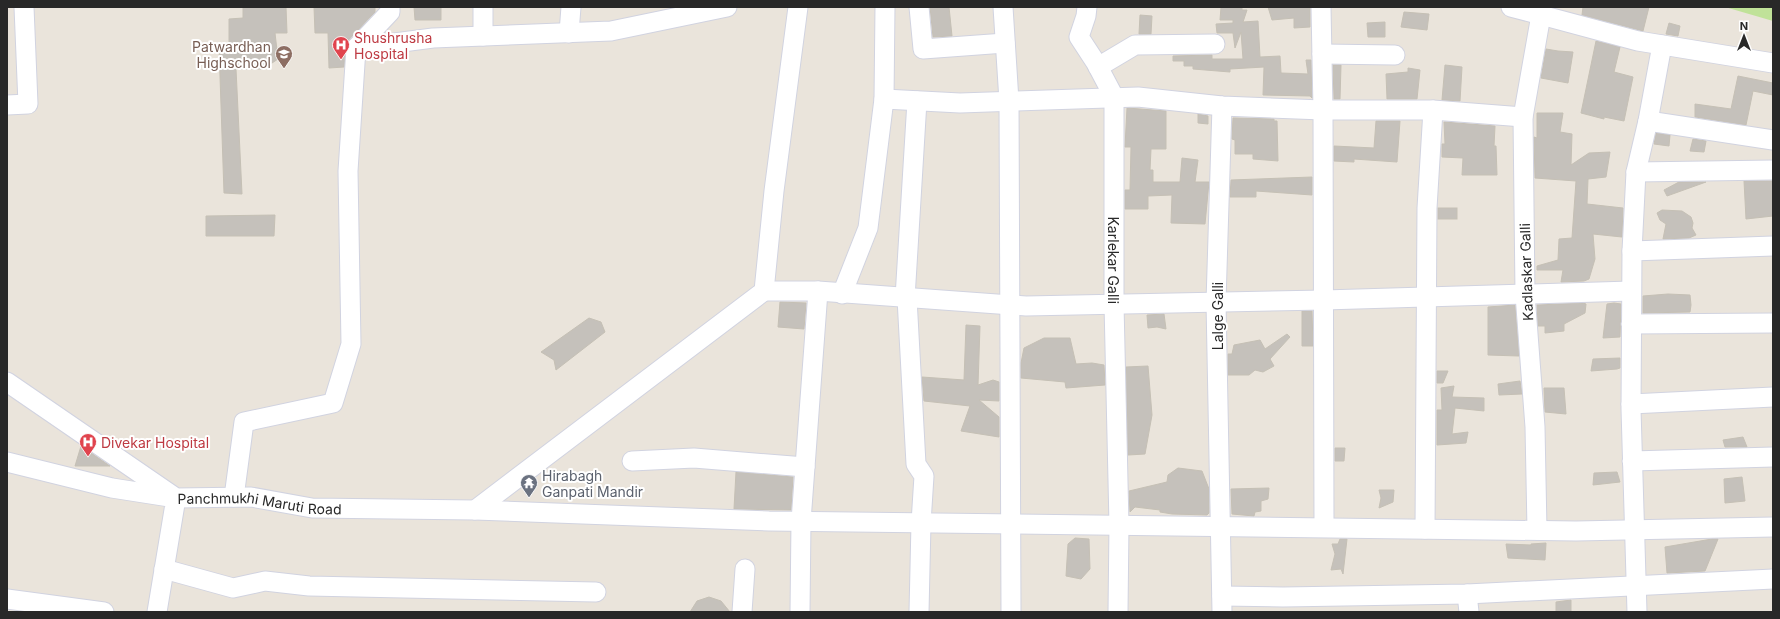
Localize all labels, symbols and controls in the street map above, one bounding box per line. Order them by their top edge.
north arrow [1724,16,1764,56]
text: N [1740,19,1748,33]
place label: Shushrusha Hospital [354,29,432,62]
hospital icon: Shushrusha Hospital [331,35,351,60]
place label: Patwardhan Highschool [192,38,271,71]
school or university icon: Patwardhan Highschool [274,44,294,69]
street label: Karlekar Galli [1106,216,1123,304]
street label: Kadlaskar Galli [1516,223,1536,321]
street label: Lalge Galli [1209,282,1226,350]
hospital icon: Divekar Hospital [78,432,98,457]
place label: Divekar Hospital [101,434,209,451]
place label: Hirabagh Ganpati Mandir [542,467,643,500]
temple icon: Hirabagh Ganpati Mandir [519,473,539,498]
street label: Panchmukhi Maruti Road [177,488,342,517]

